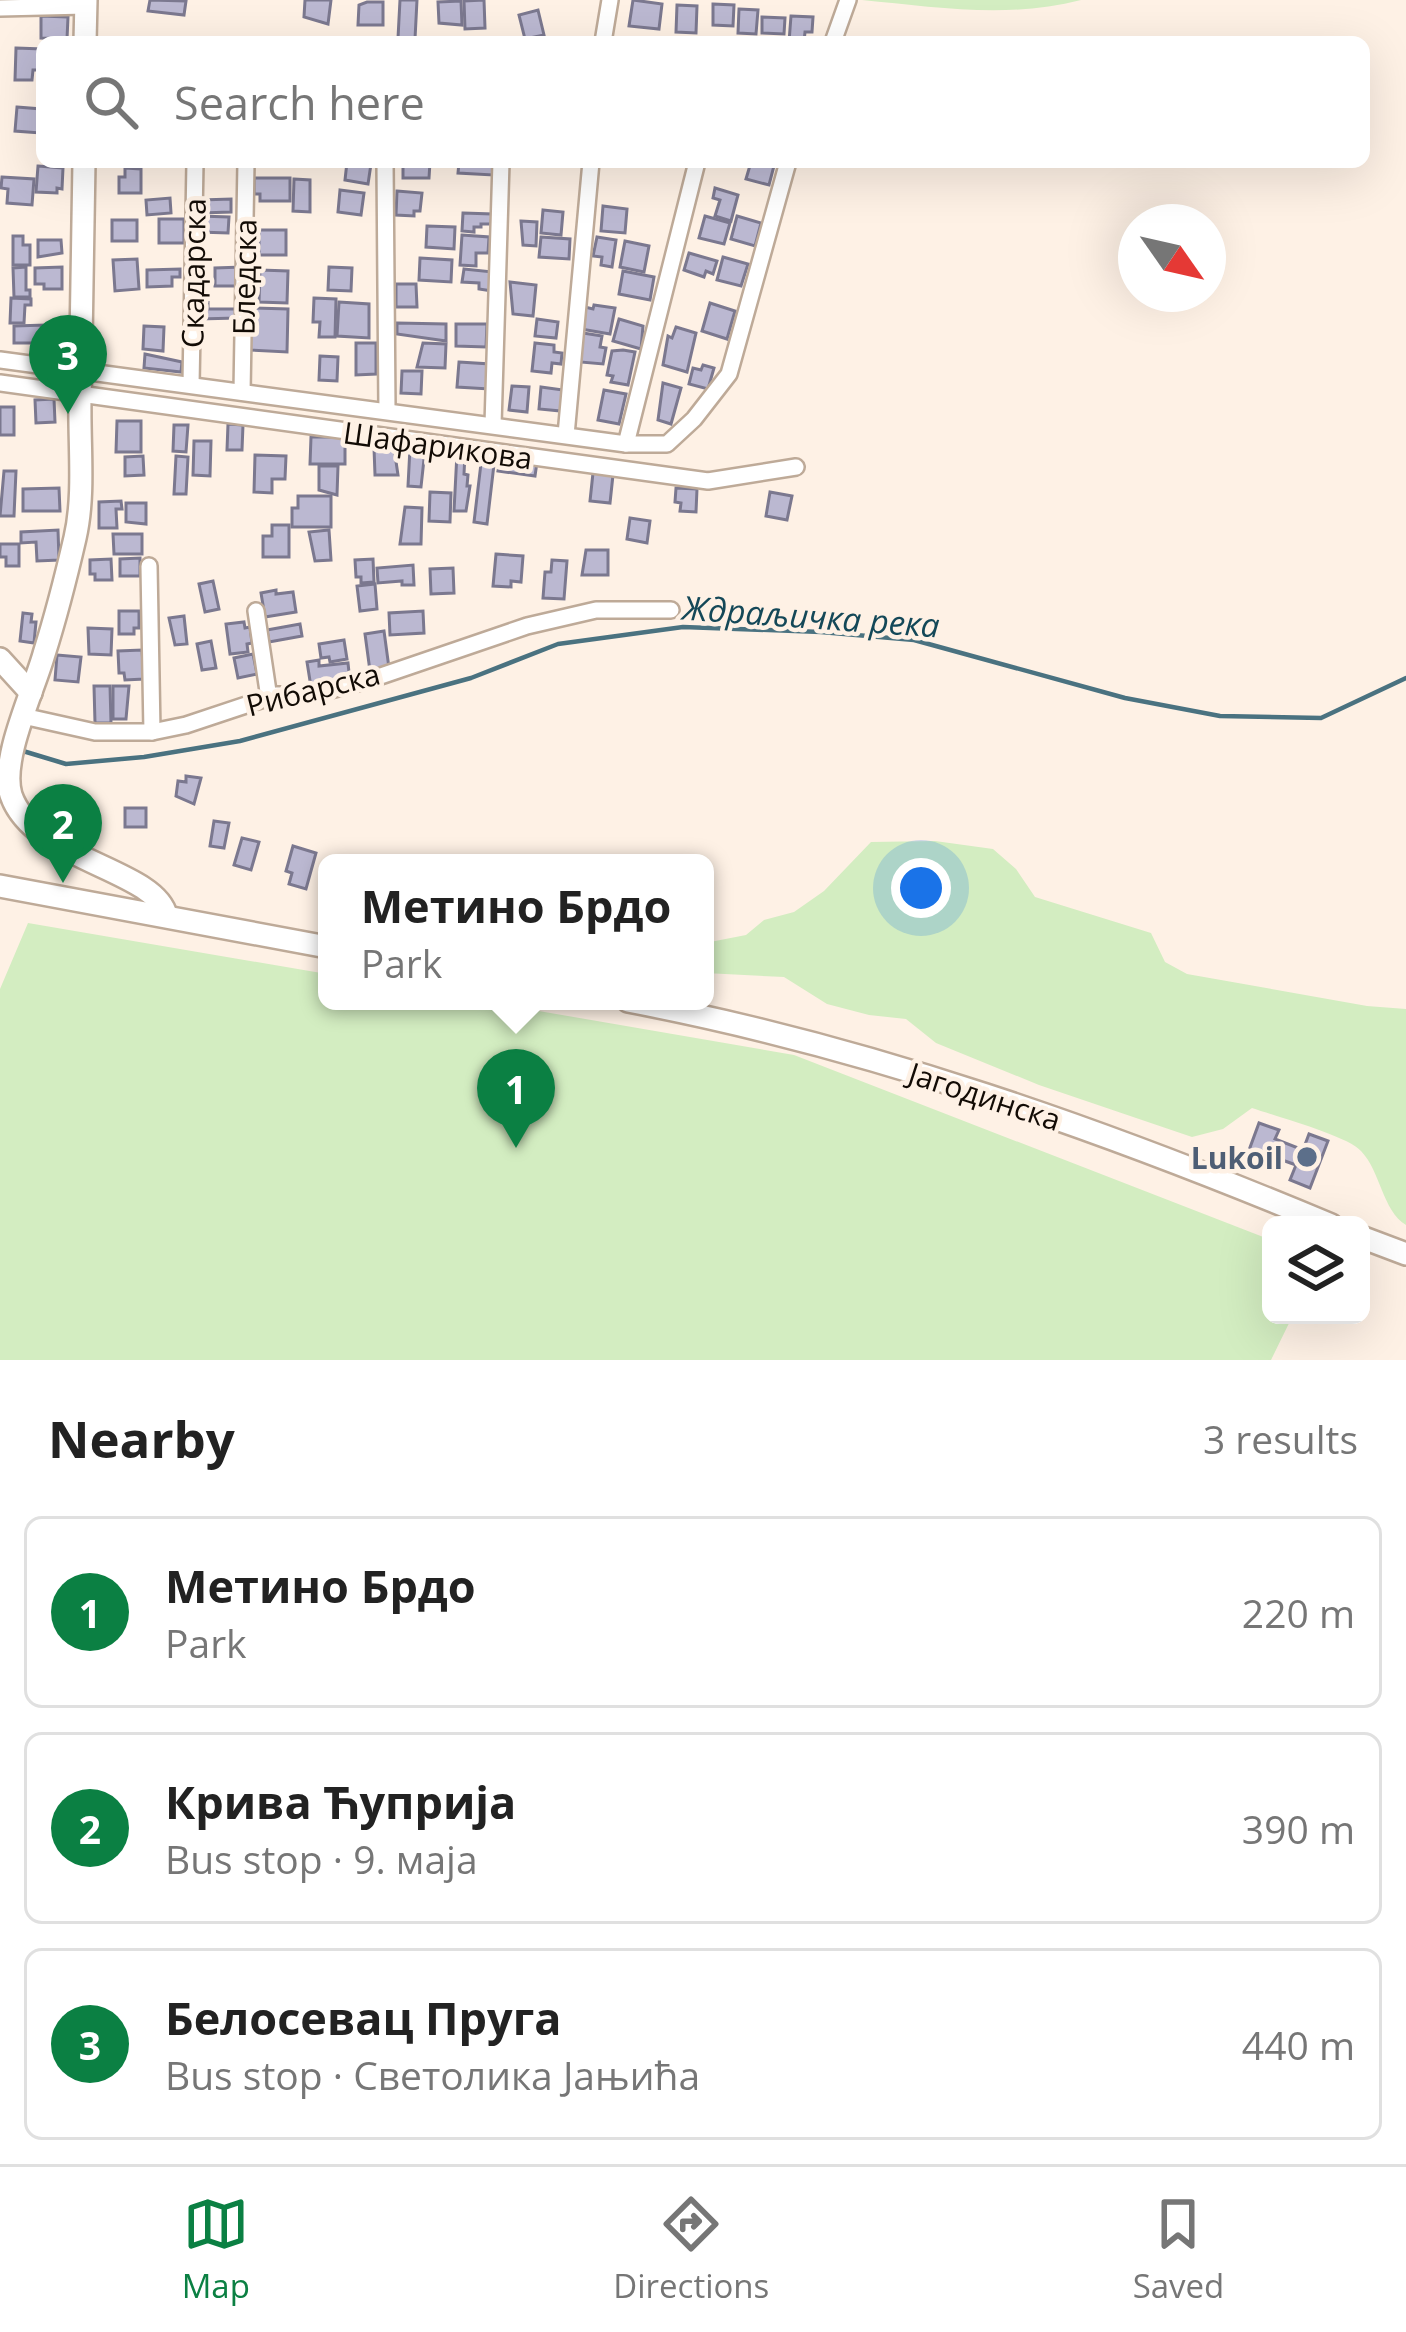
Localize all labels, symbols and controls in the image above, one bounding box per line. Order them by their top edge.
search box [36,36,1370,168]
icon: search [78,69,144,135]
text: Search here [174,72,425,133]
street label: Скадарска [171,198,215,348]
north arrow [1118,204,1226,312]
street label: Бледска [222,219,266,335]
pin: 3 [29,315,107,414]
street label: Шафарикова [341,411,535,479]
water label: Ждраљичка река [679,584,941,647]
street label: Рибарска [242,653,384,725]
pin: 2 [24,784,102,883]
popup [318,854,714,1010]
your location [891,858,951,918]
text: Метино Брдо [361,875,671,936]
text: Park [361,936,442,989]
pin: 1 [477,1049,555,1148]
street label: Јагодинска [901,1051,1066,1140]
place label: Lukoil [1191,1137,1283,1178]
marker: Lukoil [1294,1144,1320,1170]
map controls [1262,1216,1370,1324]
button: layers [1262,1216,1370,1324]
text: Nearby [48,1403,235,1473]
text: 3 results [1203,1412,1358,1465]
text: Метино Брдо [165,1555,476,1616]
text: 1 [79,1586,101,1639]
text: 220 m [1242,1586,1355,1639]
text: Park [165,1616,247,1669]
text: Крива Ћуприја [165,1771,516,1832]
text: 2 [79,1802,101,1855]
text: 390 m [1242,1802,1355,1855]
text: Bus stop · 9. маја [165,1832,478,1885]
text: Белосевац Пруга [165,1987,561,2048]
text: 3 [79,2018,101,2071]
text: 440 m [1242,2018,1355,2071]
text: Bus stop · Светолика Јањића [165,2048,700,2101]
tab: Map [182,2191,250,2308]
tab: Directions [613,2191,769,2308]
tab: Saved [1133,2191,1224,2308]

